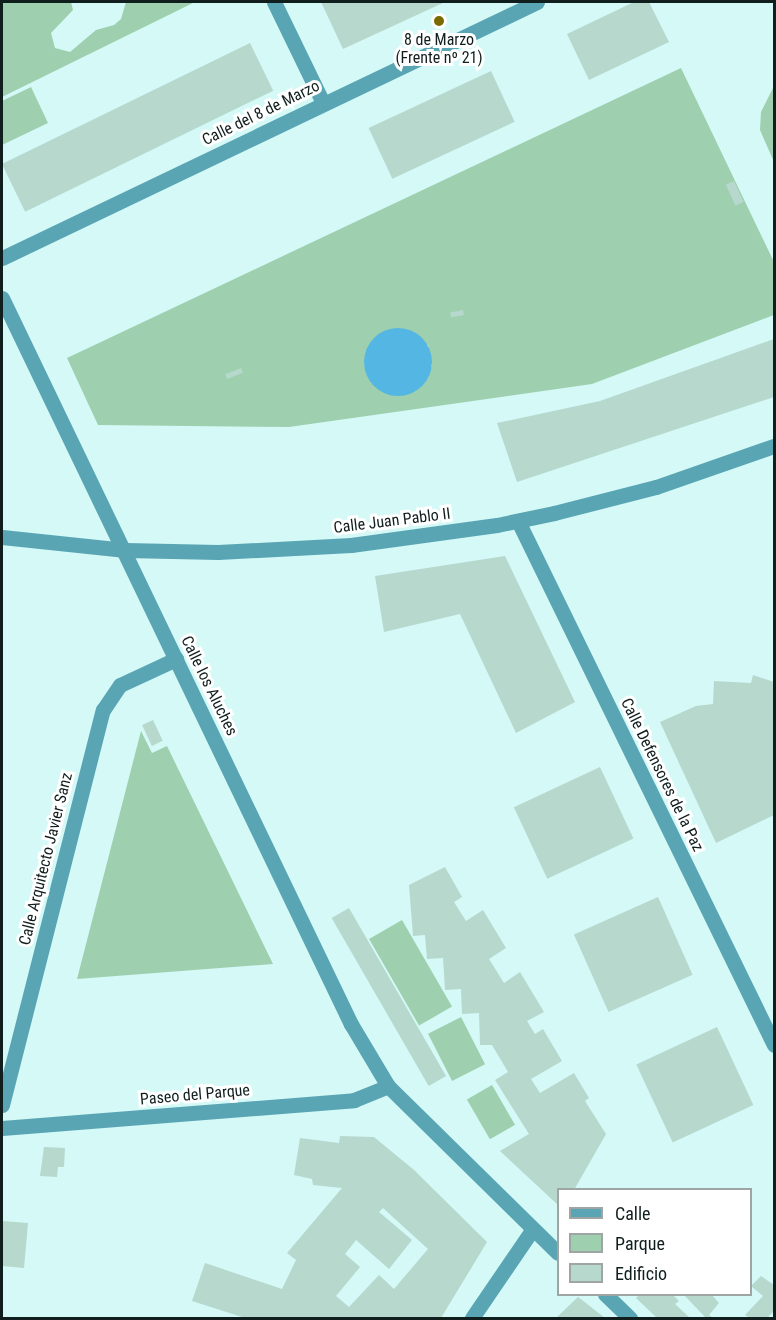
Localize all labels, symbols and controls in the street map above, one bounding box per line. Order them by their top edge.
marker: 8 de Marzo (Frente nº 21) [432,14,446,28]
place label: 8 de Marzo (Frente nº 21) [395,30,483,68]
street label: Calle del 8 de Marzo [199,76,323,150]
street label: Calle Juan Pablo II [333,504,451,538]
street label: Calle los Aluches [177,633,241,739]
street label: Calle Defensores de la Paz [617,695,707,855]
street label: Calle Arquitecto Javier Sanz [15,771,77,947]
street label: Paseo del Parque [139,1081,251,1109]
legend [557,1188,752,1296]
text: Calle [615,1203,651,1224]
text: Parque [615,1233,665,1254]
text: Edificio [615,1263,667,1284]

